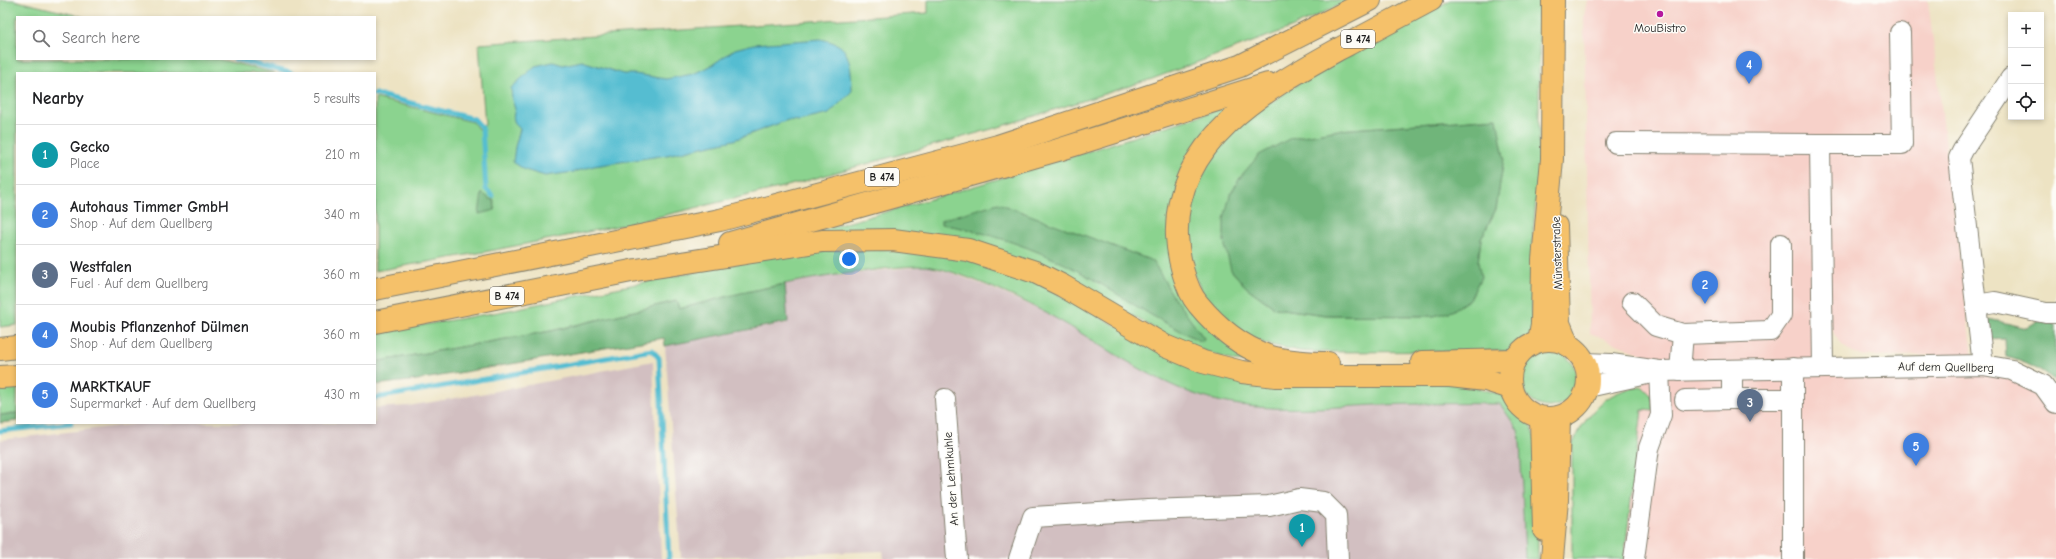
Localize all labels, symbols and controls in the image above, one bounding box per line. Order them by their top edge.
marker: MouBistro [1655,9,1665,19]
map controls [2008,12,2044,120]
button: + [2008,12,2044,48]
search box [16,16,376,60]
place label: MouBistro [1634,21,1686,35]
icon: search [30,27,52,49]
text: Search here [62,29,140,47]
road number: B 474 [1341,30,1375,48]
button: − [2008,48,2044,84]
pin: 4 [1736,51,1762,84]
button: locate [2008,84,2044,120]
text: Nearby [32,89,83,108]
text: 5 results [313,91,360,106]
text: Gecko [70,138,110,156]
text: 1 [42,147,48,162]
text: 210 m [325,147,360,162]
text: Place [70,156,100,171]
road number: B 474 [865,168,899,186]
text: Autohaus Timmer GmbH [70,198,229,216]
text: 2 [42,207,48,222]
text: 340 m [324,207,360,222]
text: Shop · Auf dem Quellberg [70,216,213,231]
street label: Münsterstraße [1549,216,1565,290]
your location [839,249,859,269]
text: Westfalen [70,258,132,276]
text: 3 [42,267,48,282]
text: 360 m [323,267,360,282]
pin: 2 [1692,271,1718,304]
text: Fuel · Auf dem Quellberg [70,276,208,291]
road number: B 474 [490,287,524,305]
text: Moubis Pflanzenhof Dülmen [70,318,249,336]
text: 4 [42,327,48,342]
text: 360 m [323,327,360,342]
text: Shop · Auf dem Quellberg [70,336,213,351]
street label: Auf dem Quellberg [1898,359,1994,375]
text: MARKTKAUF [70,378,151,396]
text: 5 [42,387,48,402]
text: 430 m [324,387,360,402]
pin: 3 [1737,389,1763,422]
text: Supermarket · Auf dem Quellberg [70,396,256,411]
street label: An der Lehmkuhle [941,432,961,526]
pin: 5 [1903,433,1929,466]
pin: 1 [1289,514,1315,547]

